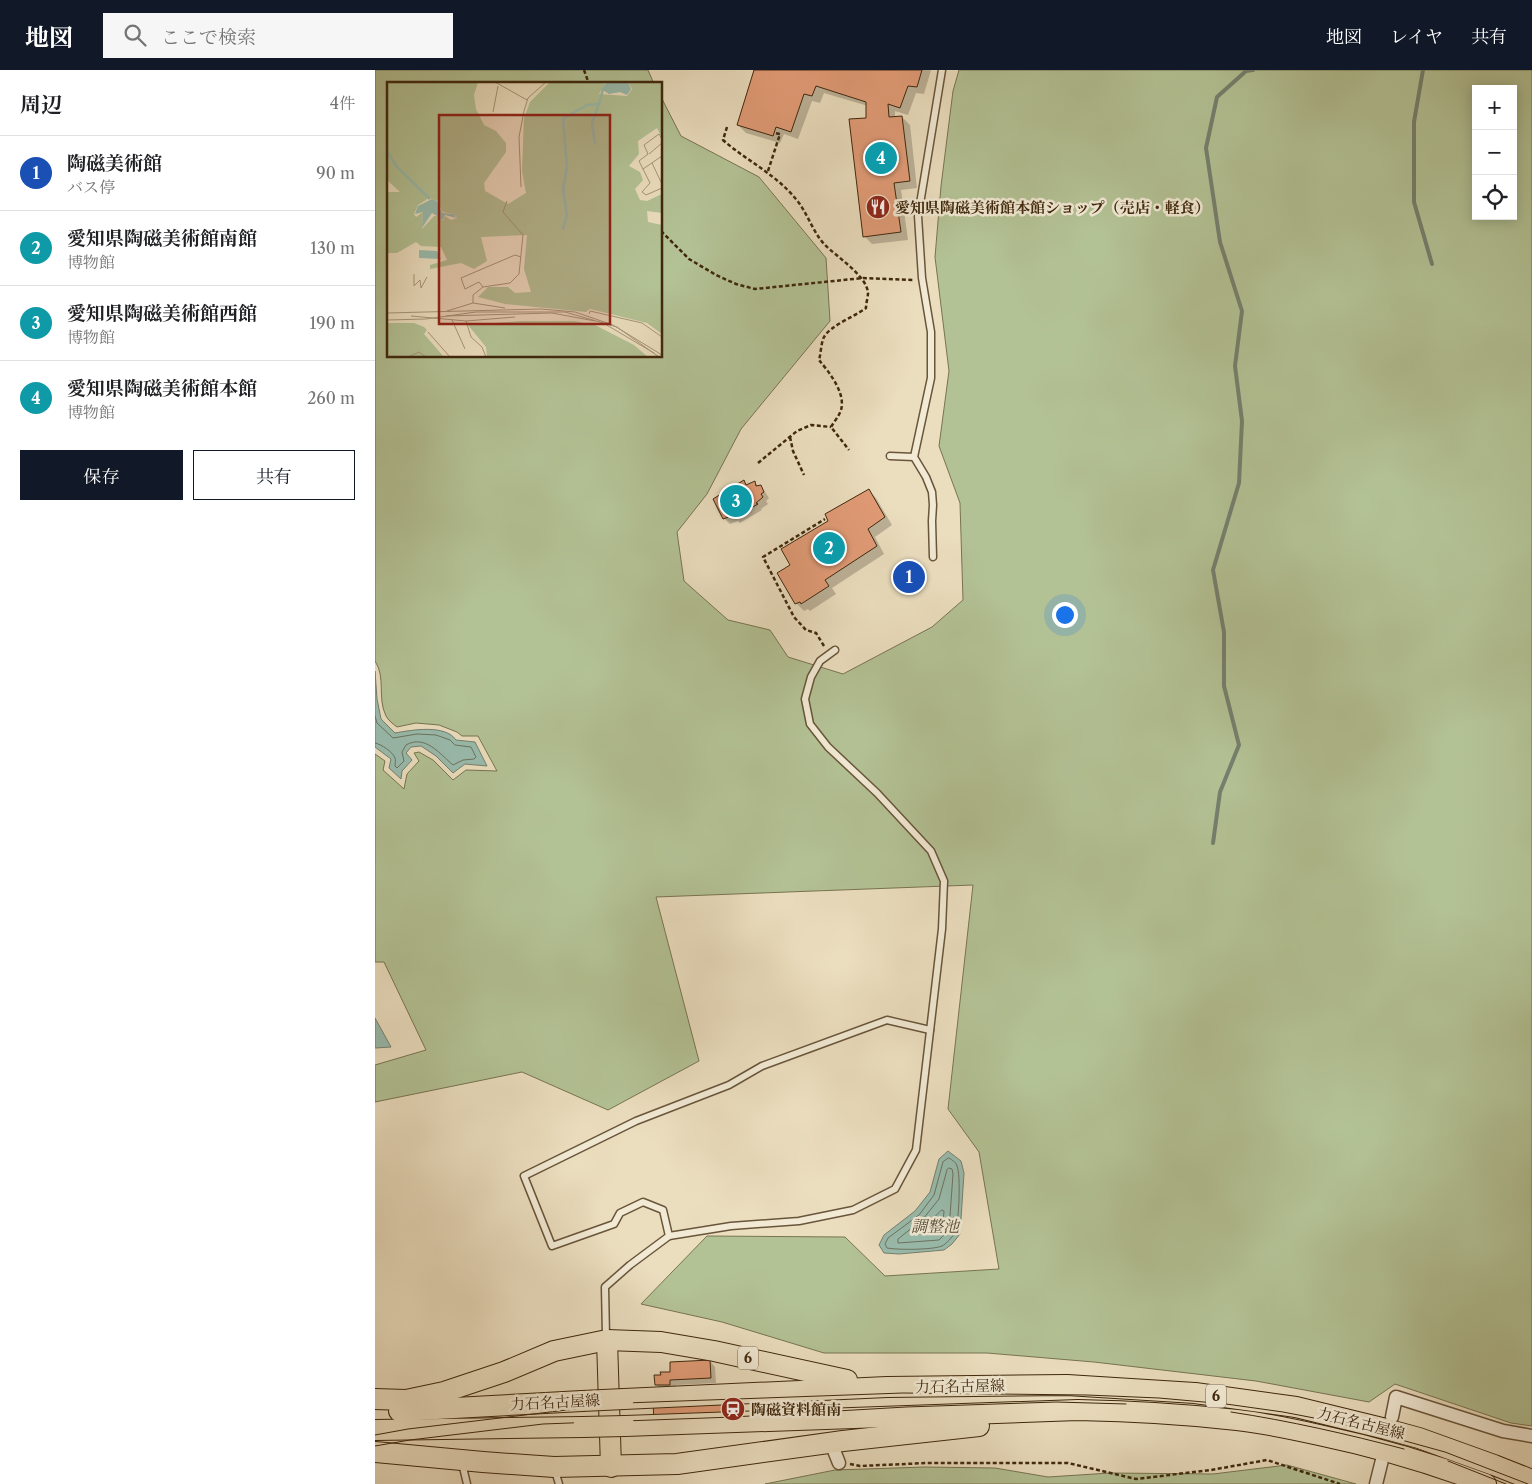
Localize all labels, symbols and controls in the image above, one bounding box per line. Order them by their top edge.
search box [103,13,453,58]
icon: search [121,21,149,49]
text: 地図 [25,23,73,52]
text: ここで検索 [161,26,256,49]
text: 地図 [1326,26,1362,48]
text: レイヤ [1390,26,1443,48]
text: 共有 [1471,26,1507,48]
inset map [387,82,663,358]
map controls [1472,85,1517,220]
button: + [1472,85,1517,130]
text: 周辺 [20,92,62,117]
text: 4件 [330,93,355,113]
button: − [1472,130,1517,175]
pin: 4 [865,139,897,177]
text: 陶磁美術館 [67,152,162,175]
text: 1 [32,163,40,183]
text: 90 m [316,163,355,183]
button: locate [1472,175,1517,220]
text: バス停 [67,177,115,197]
restaurant icon: 愛知県陶磁美術館本館ショップ（売店・軽食） [865,194,891,220]
place label: 愛知県陶磁美術館本館ショップ（売店・軽食） [895,198,1210,217]
text: 愛知県陶磁美術館南館 [67,227,257,250]
text: 2 [31,238,41,258]
text: 130 m [310,238,355,258]
text: 博物館 [67,252,115,272]
text: 愛知県陶磁美術館西館 [67,302,257,325]
text: 3 [31,313,41,333]
text: 190 m [310,313,355,333]
text: 博物館 [67,327,115,347]
text: 愛知県陶磁美術館本館 [67,377,257,400]
text: 4 [31,388,41,408]
text: 260 m [307,388,355,408]
text: 博物館 [67,402,115,422]
button: 保存 [20,450,183,500]
button: 共有 [193,450,355,500]
pin: 3 [720,482,752,520]
pin: 2 [813,529,845,567]
pin: 1 [893,558,925,596]
your location [1052,602,1078,628]
water label: 調整池 [911,1216,961,1236]
road number: 6 [738,1346,758,1370]
street label: 力石名古屋線 [915,1376,1005,1396]
road number: 6 [1206,1384,1226,1408]
street label: 力石名古屋線 [510,1390,600,1414]
station icon: 陶磁資料館南 [720,1396,746,1422]
place label: 陶磁資料館南 [751,1400,841,1419]
street label: 力石名古屋線 [1315,1403,1407,1443]

